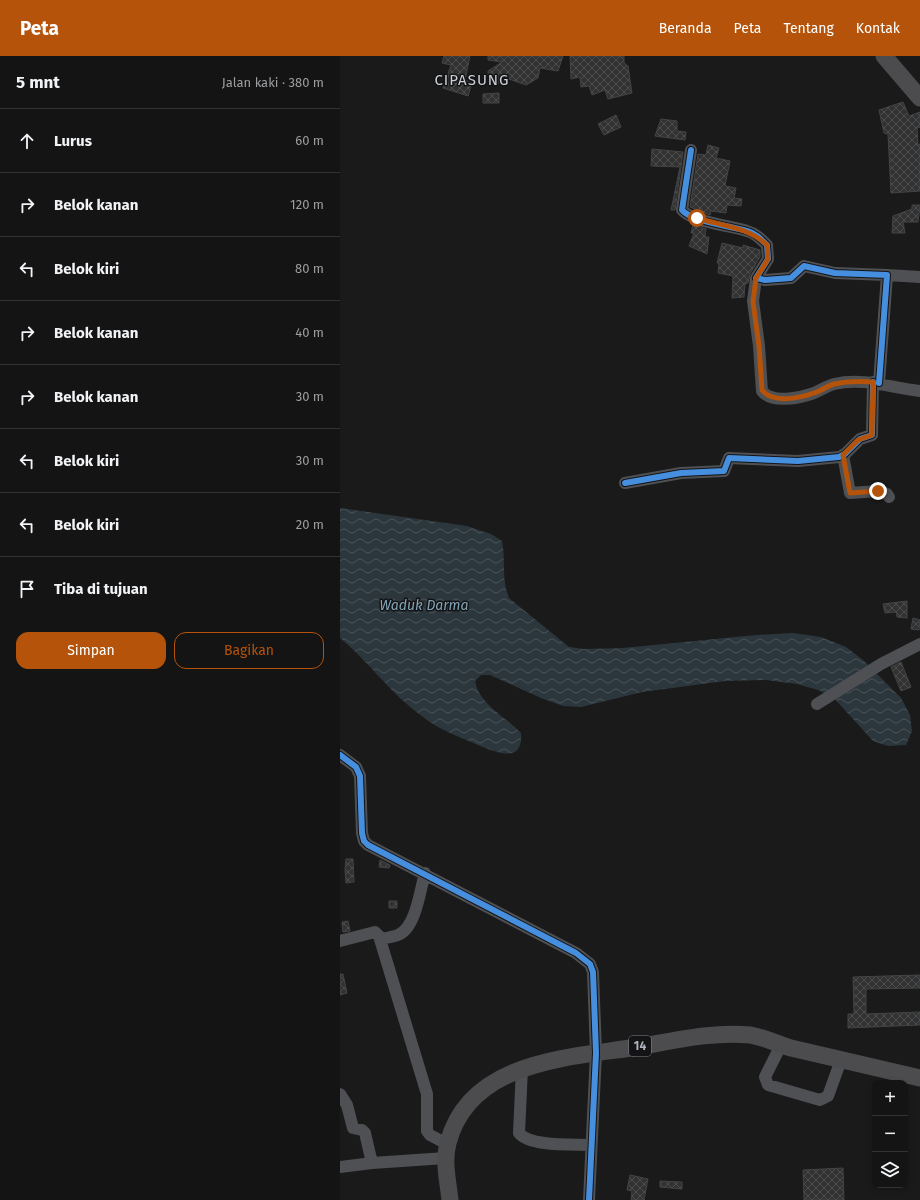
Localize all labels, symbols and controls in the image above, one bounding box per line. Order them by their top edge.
text: Peta [20,17,59,40]
text: Beranda [659,20,712,37]
text: Peta [734,20,761,37]
text: Tentang [783,20,834,37]
text: Kontak [856,20,900,37]
district label: CIPASUNG [434,71,510,89]
text: 5 mnt [16,72,60,93]
text: Jalan kaki · 380 m [222,75,324,90]
icon: ahead [16,130,38,152]
text: Lurus [54,132,92,150]
text: 60 m [295,133,324,148]
icon: right [16,194,38,216]
text: Belok kanan [54,196,138,214]
text: 120 m [290,197,324,212]
route start [688,209,706,227]
icon: left [16,258,38,280]
text: Belok kiri [54,260,119,278]
text: 80 m [295,261,324,276]
icon: right [16,322,38,344]
text: Belok kanan [54,324,138,342]
text: 40 m [295,325,324,340]
icon: right [16,386,38,408]
text: Belok kanan [54,388,138,406]
text: 30 m [296,389,324,404]
icon: left [16,450,38,472]
text: Belok kiri [54,452,119,470]
text: 30 m [296,453,324,468]
route end [869,482,887,500]
icon: left [16,514,38,536]
text: Belok kiri [54,516,119,534]
text: 20 m [296,517,324,532]
icon: arrive [16,578,38,600]
text: Tiba di tujuan [54,580,148,598]
water label: Waduk Darma [380,597,468,614]
button: Simpan [16,632,166,669]
button: Bagikan [174,632,324,669]
road number: 14 [629,1036,651,1056]
map controls [872,1080,908,1188]
button: + [872,1080,908,1116]
button: − [872,1116,908,1152]
button: layers [872,1152,908,1188]

